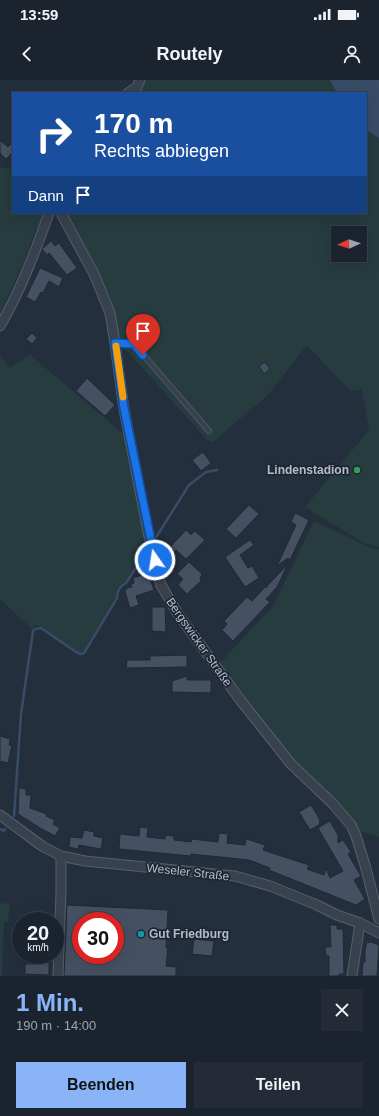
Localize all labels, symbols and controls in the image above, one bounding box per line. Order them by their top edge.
text: 13:59 [20,6,58,23]
icon: back [16,43,38,65]
icon: person [341,43,363,65]
text: Routely [156,44,223,64]
icon: right [28,108,80,160]
text: 170 m [94,108,173,139]
text: Rechts abbiegen [94,141,229,161]
icon: arrive [72,184,94,206]
text: Dann [28,187,64,204]
north arrow [331,226,367,262]
map controls [331,226,367,262]
pin [126,314,160,355]
icon: arrive [132,320,154,342]
place label: Lindenstadion [267,463,349,477]
marker: Lindenstadion [352,465,362,475]
position arrow [134,539,176,581]
street label: Bergswicker Straße [163,595,235,689]
street label: Weseler Straße [146,861,230,883]
speed limit sign: 30 [72,912,124,964]
text: 20 [27,922,49,944]
place label: Gut Friedburg [149,927,229,941]
marker: Gut Friedburg [136,929,146,939]
text: km/h [27,942,49,953]
text: 1 Min. [16,989,84,1016]
button: close [321,989,363,1031]
text: 190 m · 14:00 [16,1018,96,1033]
button: Beenden [16,1062,186,1108]
button: Teilen [194,1062,363,1108]

